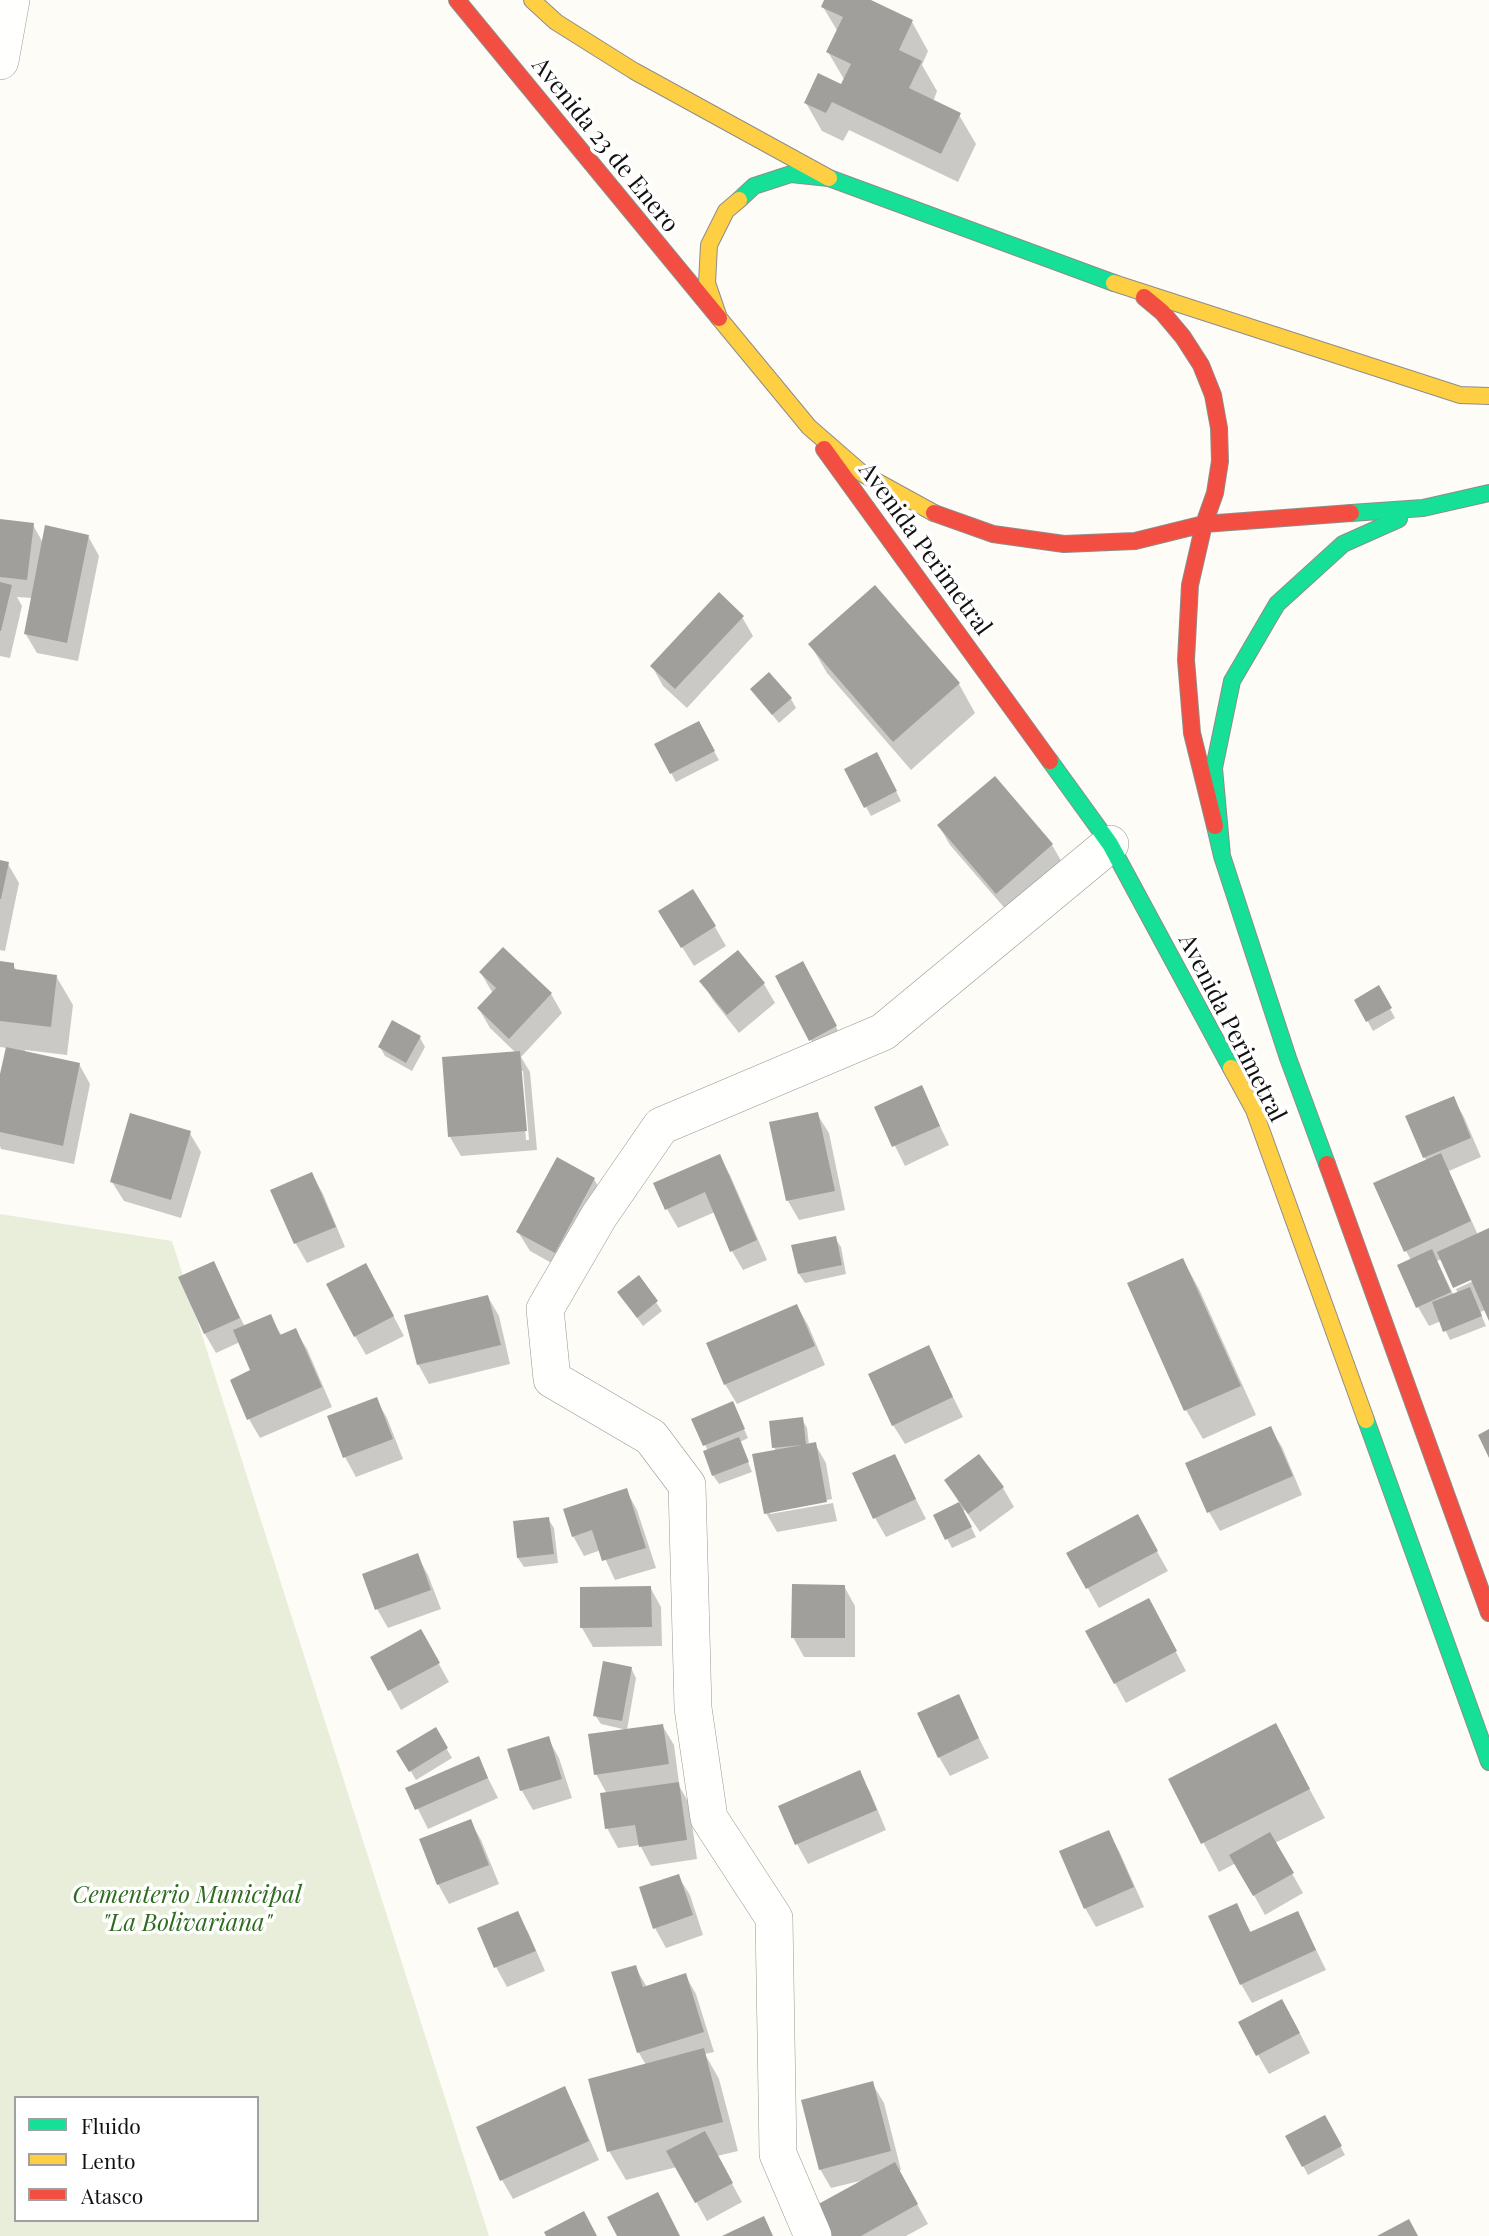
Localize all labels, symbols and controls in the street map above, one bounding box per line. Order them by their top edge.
street label: Avenida 23 de Enero [526,52,684,238]
street label: Avenida Perimetral [852,457,998,641]
street label: Avenida Perimetral [1172,929,1292,1127]
park label: Cementerio Municipal "La Bolivariana" [72,1882,302,1938]
legend [14,2096,259,2222]
text: Fluido [81,2111,141,2139]
text: Lento [81,2146,135,2174]
text: Atasco [81,2181,143,2209]

